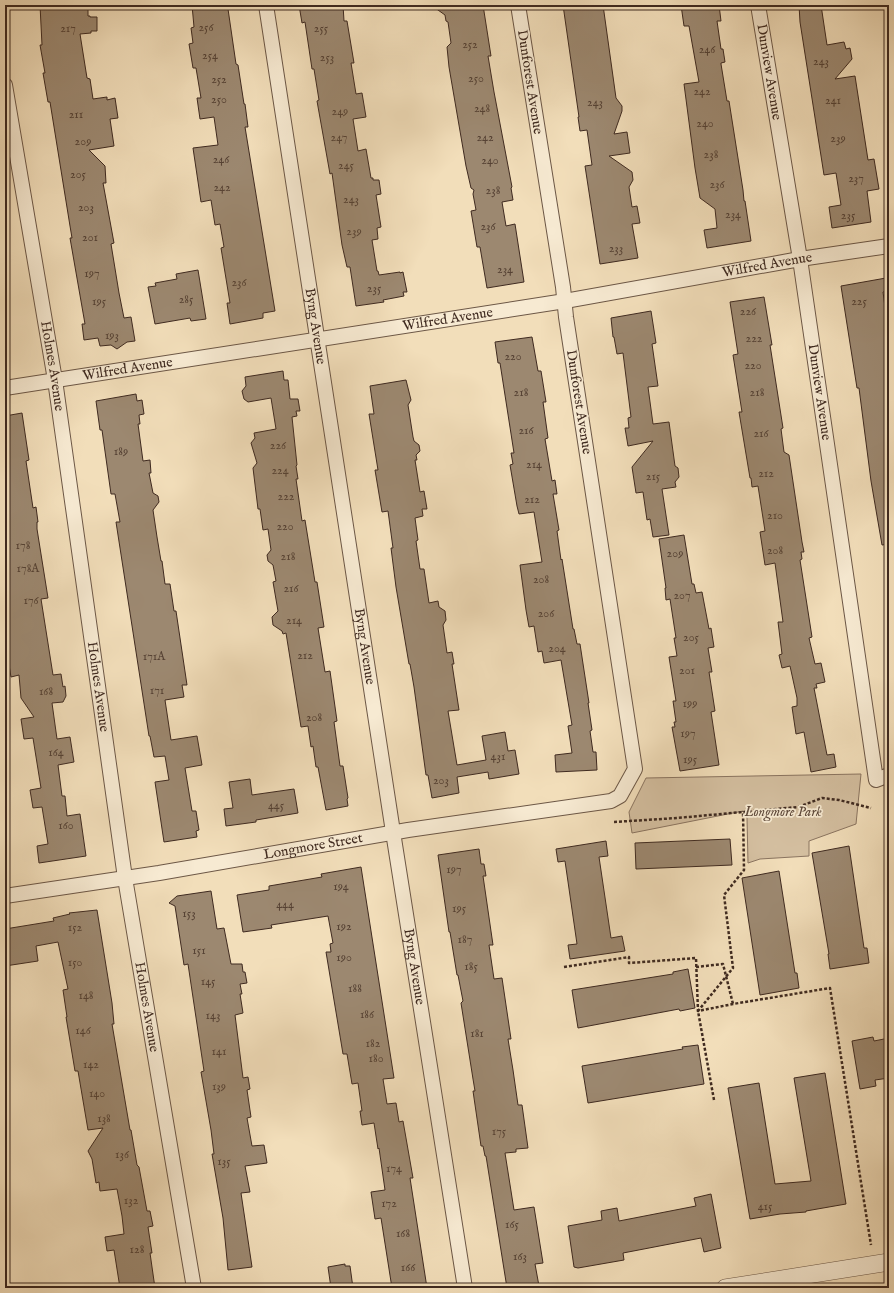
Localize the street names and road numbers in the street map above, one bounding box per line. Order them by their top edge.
street label: Dunview Avenue [752,23,786,122]
street label: Dunforest Avenue [513,28,547,136]
street label: Wilfred Avenue [721,248,814,282]
street label: Byng Avenue [301,287,330,366]
street label: Wilfred Avenue [401,303,495,335]
street label: Holmes Avenue [36,320,68,413]
street label: Dunview Avenue [803,343,835,442]
street label: Dunforest Avenue [562,348,596,456]
street label: Wilfred Avenue [81,353,174,385]
street label: Byng Avenue [350,607,379,687]
street label: Holmes Avenue [83,640,113,734]
street label: Longmore Street [262,829,364,864]
street label: Byng Avenue [399,927,429,1007]
street label: Holmes Avenue [130,961,163,1054]

